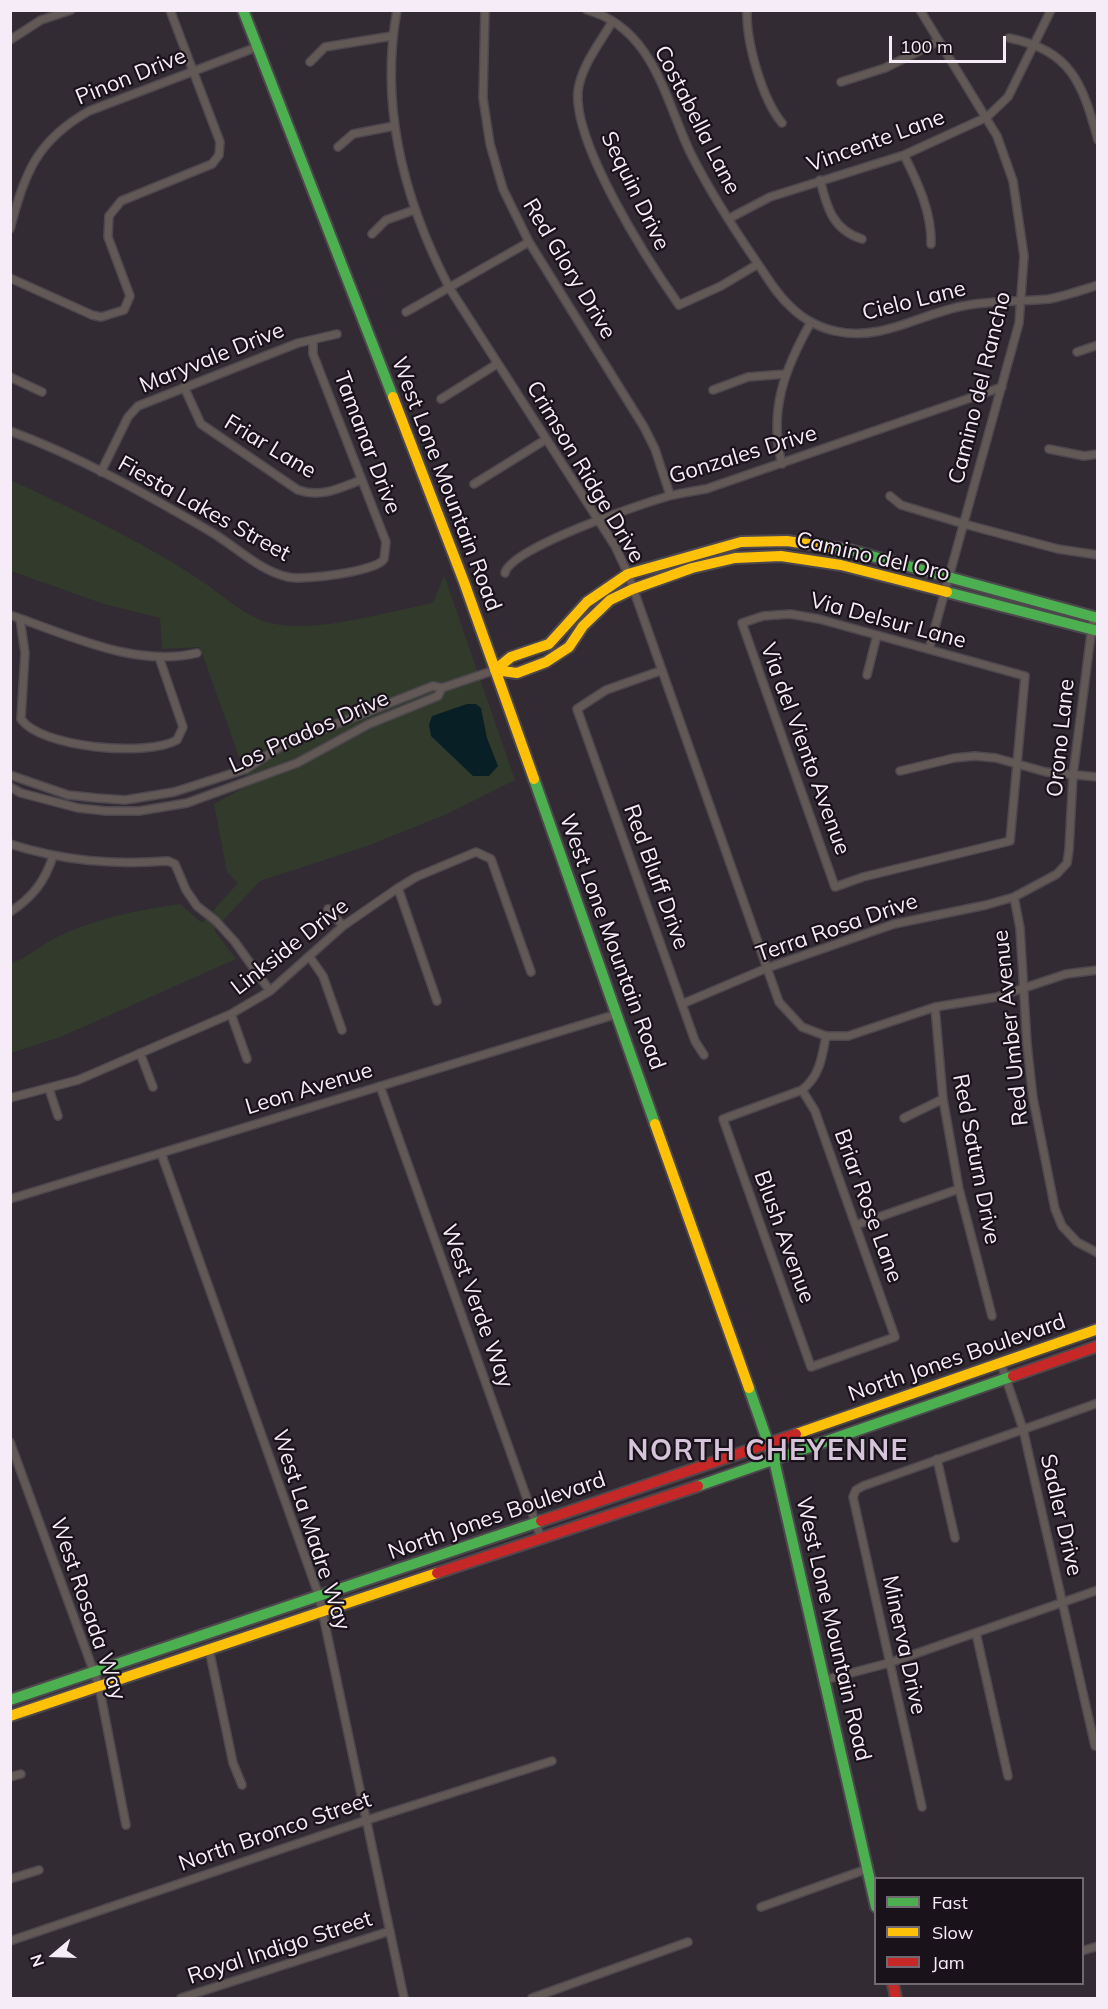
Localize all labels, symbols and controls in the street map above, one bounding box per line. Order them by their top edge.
scale bar [892,24,1009,62]
text: 100 m [900,35,953,58]
street label: Costabella Lane [648,41,746,199]
street label: Pinon Drive [72,43,190,111]
street label: Vincente Lane [804,104,948,178]
street label: Sequin Drive [595,127,675,255]
street label: Red Glory Drive [517,194,621,344]
street label: Cielo Lane [859,275,969,327]
street label: Camino del Rancho [943,289,1017,487]
street label: Maryvale Drive [136,317,288,399]
street label: West Lone Mountain Road [385,353,507,615]
street label: Tamanar Drive [328,368,406,518]
street label: Crimson Ridge Drive [520,376,650,568]
street label: Friar Lane [219,409,321,485]
street label: Gonzales Drive [666,420,820,490]
street label: Fiesta Lakes Street [113,451,295,567]
street label: Camino del Oro [793,526,953,588]
street label: Via Delsur Lane [807,587,969,655]
street label: Via del Viento Avenue [754,639,856,859]
street label: Orono Lane [1042,678,1080,798]
street label: Los Prados Drive [225,685,393,779]
street label: Red Bluff Drive [618,801,694,953]
street label: West Lone Mountain Road [553,811,671,1073]
street label: Terra Rosa Drive [753,888,921,968]
street label: Linkside Drive [226,893,354,1001]
street label: Red Umber Avenue [988,929,1034,1127]
street label: Leon Avenue [242,1057,376,1121]
street label: Red Saturn Drive [947,1072,1005,1246]
street label: Briar Rose Lane [828,1126,908,1286]
street label: Blush Avenue [748,1167,820,1307]
street label: West Verde Way [435,1221,519,1391]
street label: North Jones Boulevard [845,1308,1069,1408]
street label: West La Madre Way [266,1426,356,1634]
district label: NORTH CHEYENNE [627,1435,909,1469]
street label: Sadler Drive [1034,1452,1088,1578]
street label: North Jones Boulevard [385,1466,609,1566]
street label: West Lone Mountain Road [790,1494,876,1764]
street label: West Rosada Way [44,1514,132,1704]
street label: Minerva Drive [876,1573,932,1717]
street label: North Bronco Street [175,1787,375,1877]
legend [874,1877,1084,1985]
text: Fast [932,1891,968,1914]
street label: Royal Indigo Street [184,1906,376,1990]
text: Slow [932,1921,973,1944]
north arrow [24,1925,84,1985]
text: Jam [932,1951,965,1974]
text: N [26,1952,48,1970]

